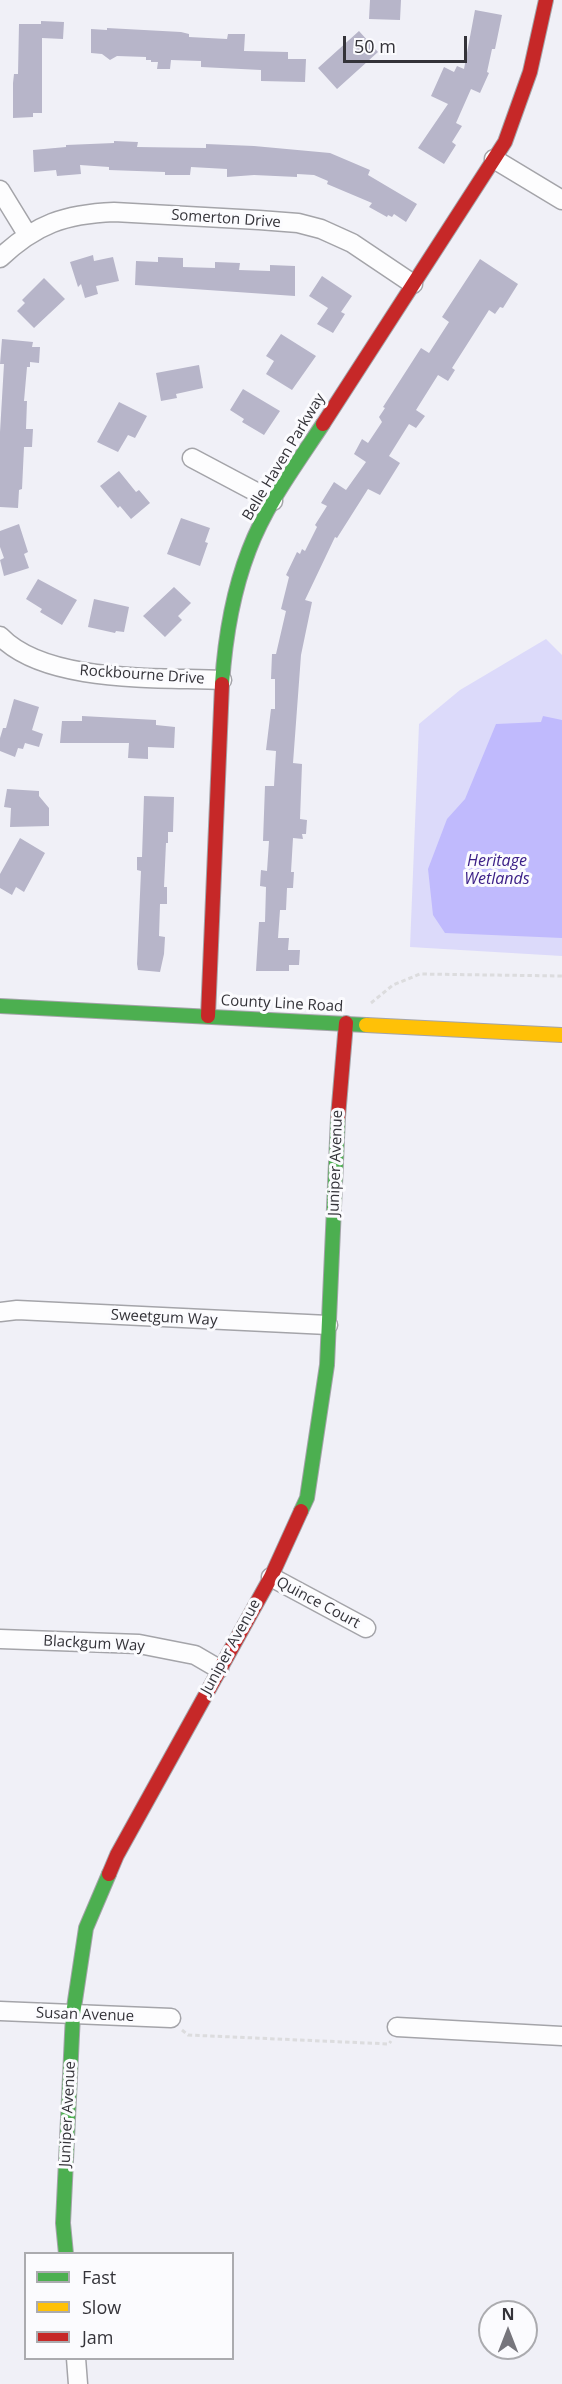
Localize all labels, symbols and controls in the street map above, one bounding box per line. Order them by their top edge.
scale bar [346,24,470,62]
text: 50 m [354,34,396,58]
street label: Somerton Drive [171,206,281,232]
street label: Belle Haven Parkway [239,390,329,524]
street label: Rockbourne Drive [79,662,205,688]
water label: Heritage Wetlands [464,851,530,889]
street label: County Line Road [220,992,344,1016]
street label: Juniper Avenue [325,1110,347,1216]
street label: Sweetgum Way [110,1306,218,1330]
street label: Quince Court [273,1573,363,1633]
street label: Juniper Avenue [197,1596,265,1698]
street label: Blackgum Way [43,1632,145,1656]
street label: Susan Avenue [36,2004,134,2026]
street label: Juniper Avenue [56,2061,80,2167]
legend [24,2252,234,2360]
text: Fast [82,2265,116,2289]
text: Slow [82,2295,121,2319]
north arrow [478,2300,538,2360]
text: N [501,2303,515,2325]
text: Jam [82,2325,114,2349]

